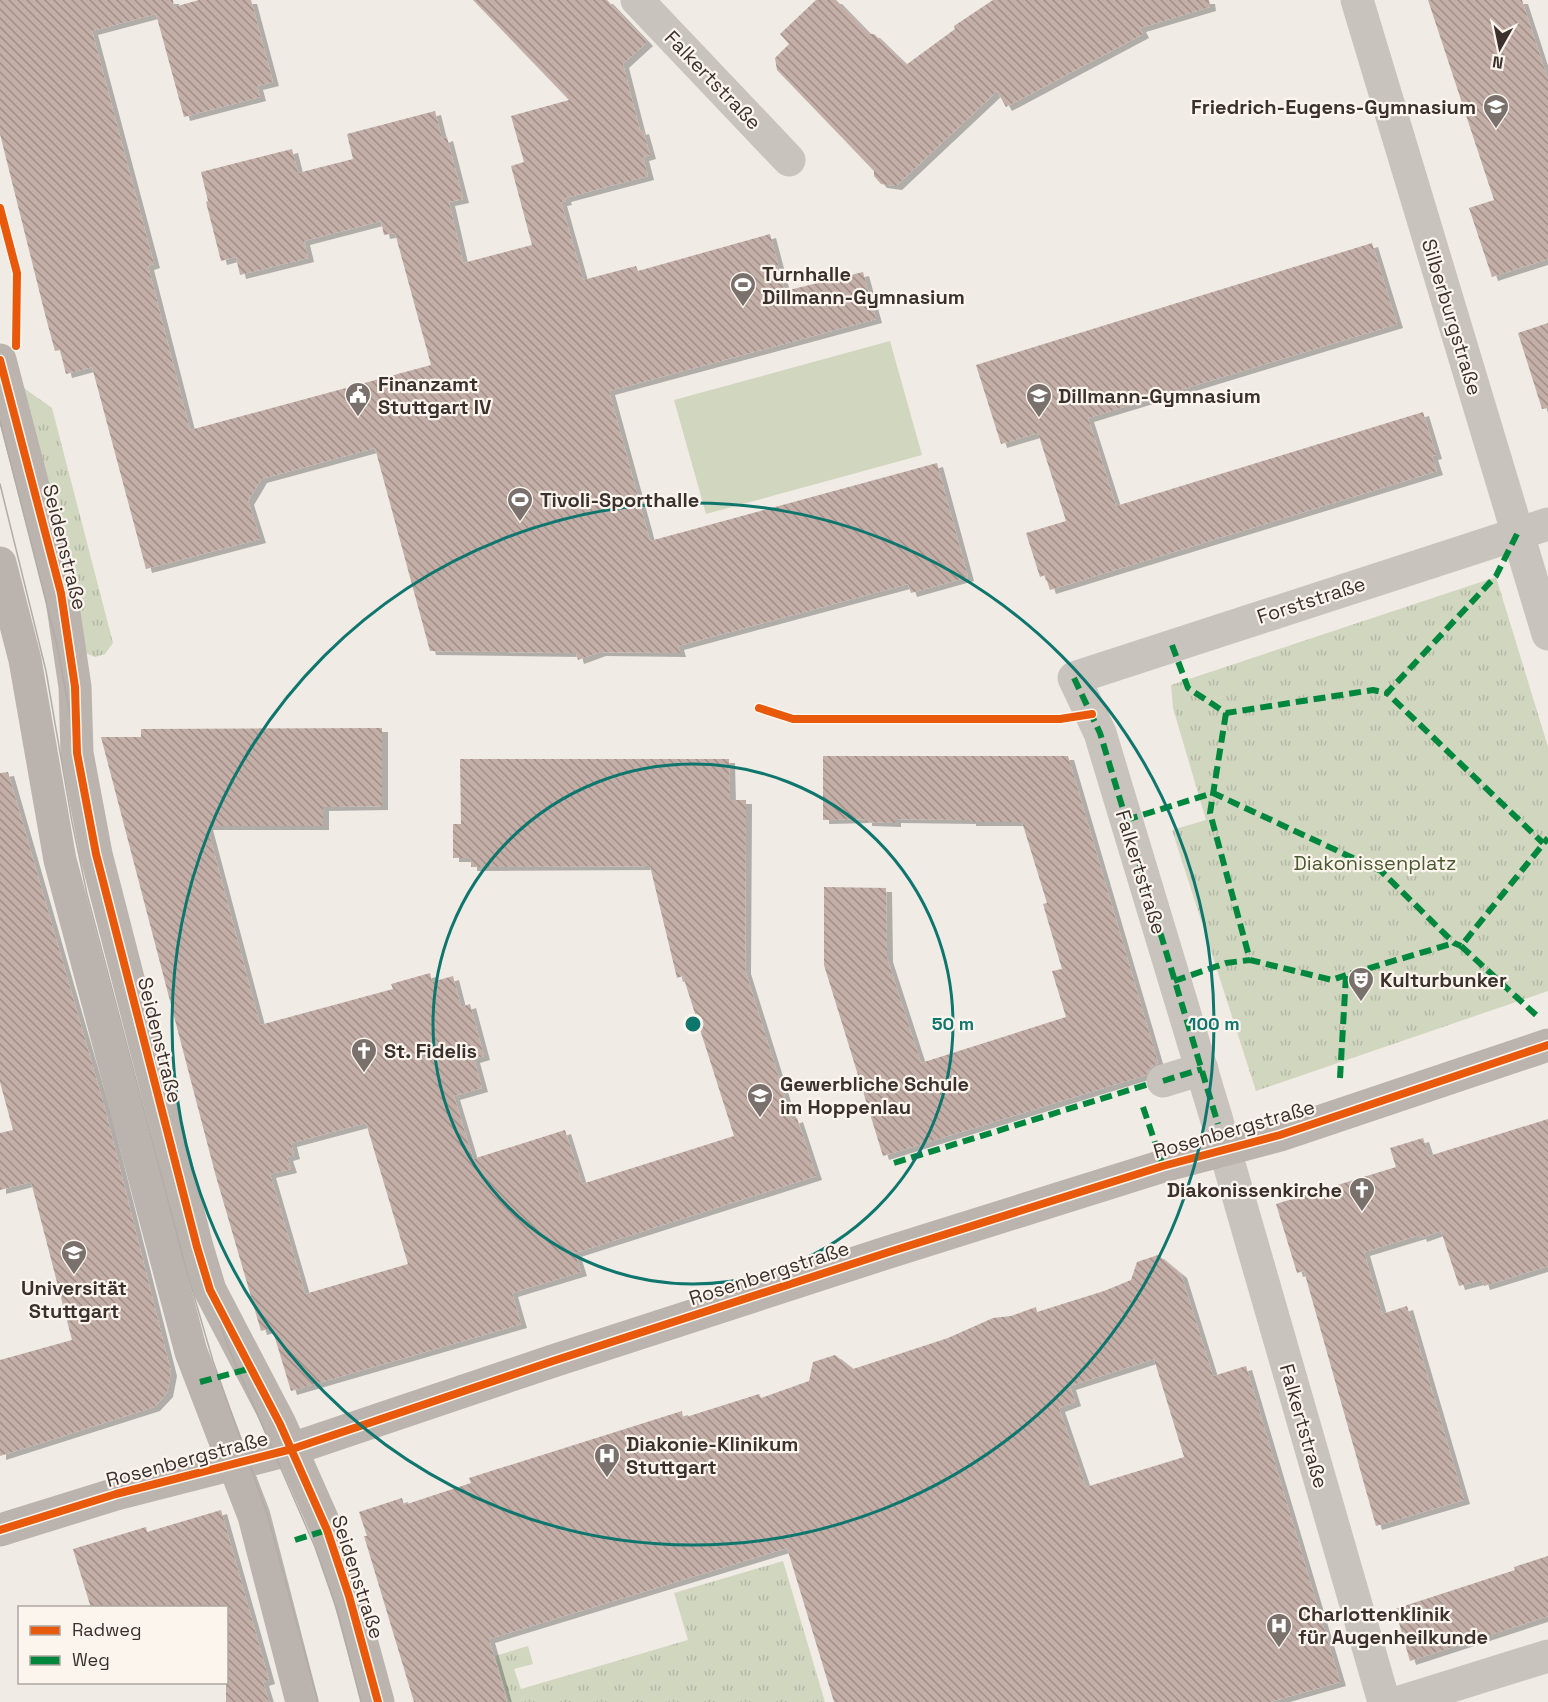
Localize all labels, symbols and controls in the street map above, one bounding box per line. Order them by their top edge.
north arrow [1470,18,1530,78]
street label: Falkertstraße [659,25,767,135]
text: N [1491,51,1505,74]
school or university icon: Friedrich-Eugens-Gymnasium [1481,92,1511,130]
place label: Friedrich-Eugens-Gymnasium [1191,94,1476,120]
street label: Silberburgstraße [1416,236,1488,398]
place label: Turnhalle Dillmann-Gymnasium [762,261,965,310]
sports icon: Turnhalle Dillmann-Gymnasium [728,270,758,308]
place label: Finanzamt Stuttgart IV [378,371,491,420]
public building icon: Finanzamt Stuttgart IV [343,380,373,418]
school or university icon: Dillmann-Gymnasium [1024,381,1054,419]
place label: Dillmann-Gymnasium [1058,383,1261,409]
street label: Seidenstraße [37,481,93,613]
sports icon: Tivoli-Sporthalle [505,485,535,523]
place label: Tivoli-Sporthalle [540,487,699,513]
street label: Forststraße [1253,570,1369,630]
street label: Falkertstraße [1110,807,1172,937]
park label: Diakonissenplatz [1294,850,1456,876]
theatre icon: Kulturbunker [1346,965,1376,1003]
place label: Kulturbunker [1380,967,1507,993]
street label: Seidenstraße [132,974,188,1106]
text: 50 m [932,1012,974,1035]
text: 100 m [1188,1012,1240,1035]
centre of rings [683,1014,703,1034]
church icon: St. Fidelis [349,1036,379,1074]
place label: St. Fidelis [384,1038,477,1064]
place label: Gewerbliche Schule im Hoppenlau [780,1071,969,1120]
school or university icon: Gewerbliche Schule im Hoppenlau [745,1081,775,1119]
street label: Rosenbergstraße [1150,1093,1318,1165]
church icon: Diakonissenkirche [1347,1175,1377,1213]
place label: Diakonissenkirche [1167,1177,1342,1203]
street label: Rosenbergstraße [686,1235,852,1311]
school or university icon: Universität Stuttgart [59,1238,89,1276]
place label: Universität Stuttgart [21,1275,127,1324]
street label: Falkertstraße [1274,1361,1334,1491]
street label: Rosenbergstraße [103,1425,271,1493]
place label: Diakonie-Klinikum Stuttgart [626,1431,798,1480]
hospital icon: Diakonie-Klinikum Stuttgart [592,1441,622,1479]
street label: Seidenstraße [326,1512,390,1642]
place label: Charlottenklinik für Augenheilkunde [1298,1601,1488,1650]
legend [18,1606,228,1684]
hospital icon: Charlottenklinik für Augenheilkunde [1264,1611,1294,1649]
text: Radweg [72,1618,142,1641]
text: Weg [72,1648,110,1671]

